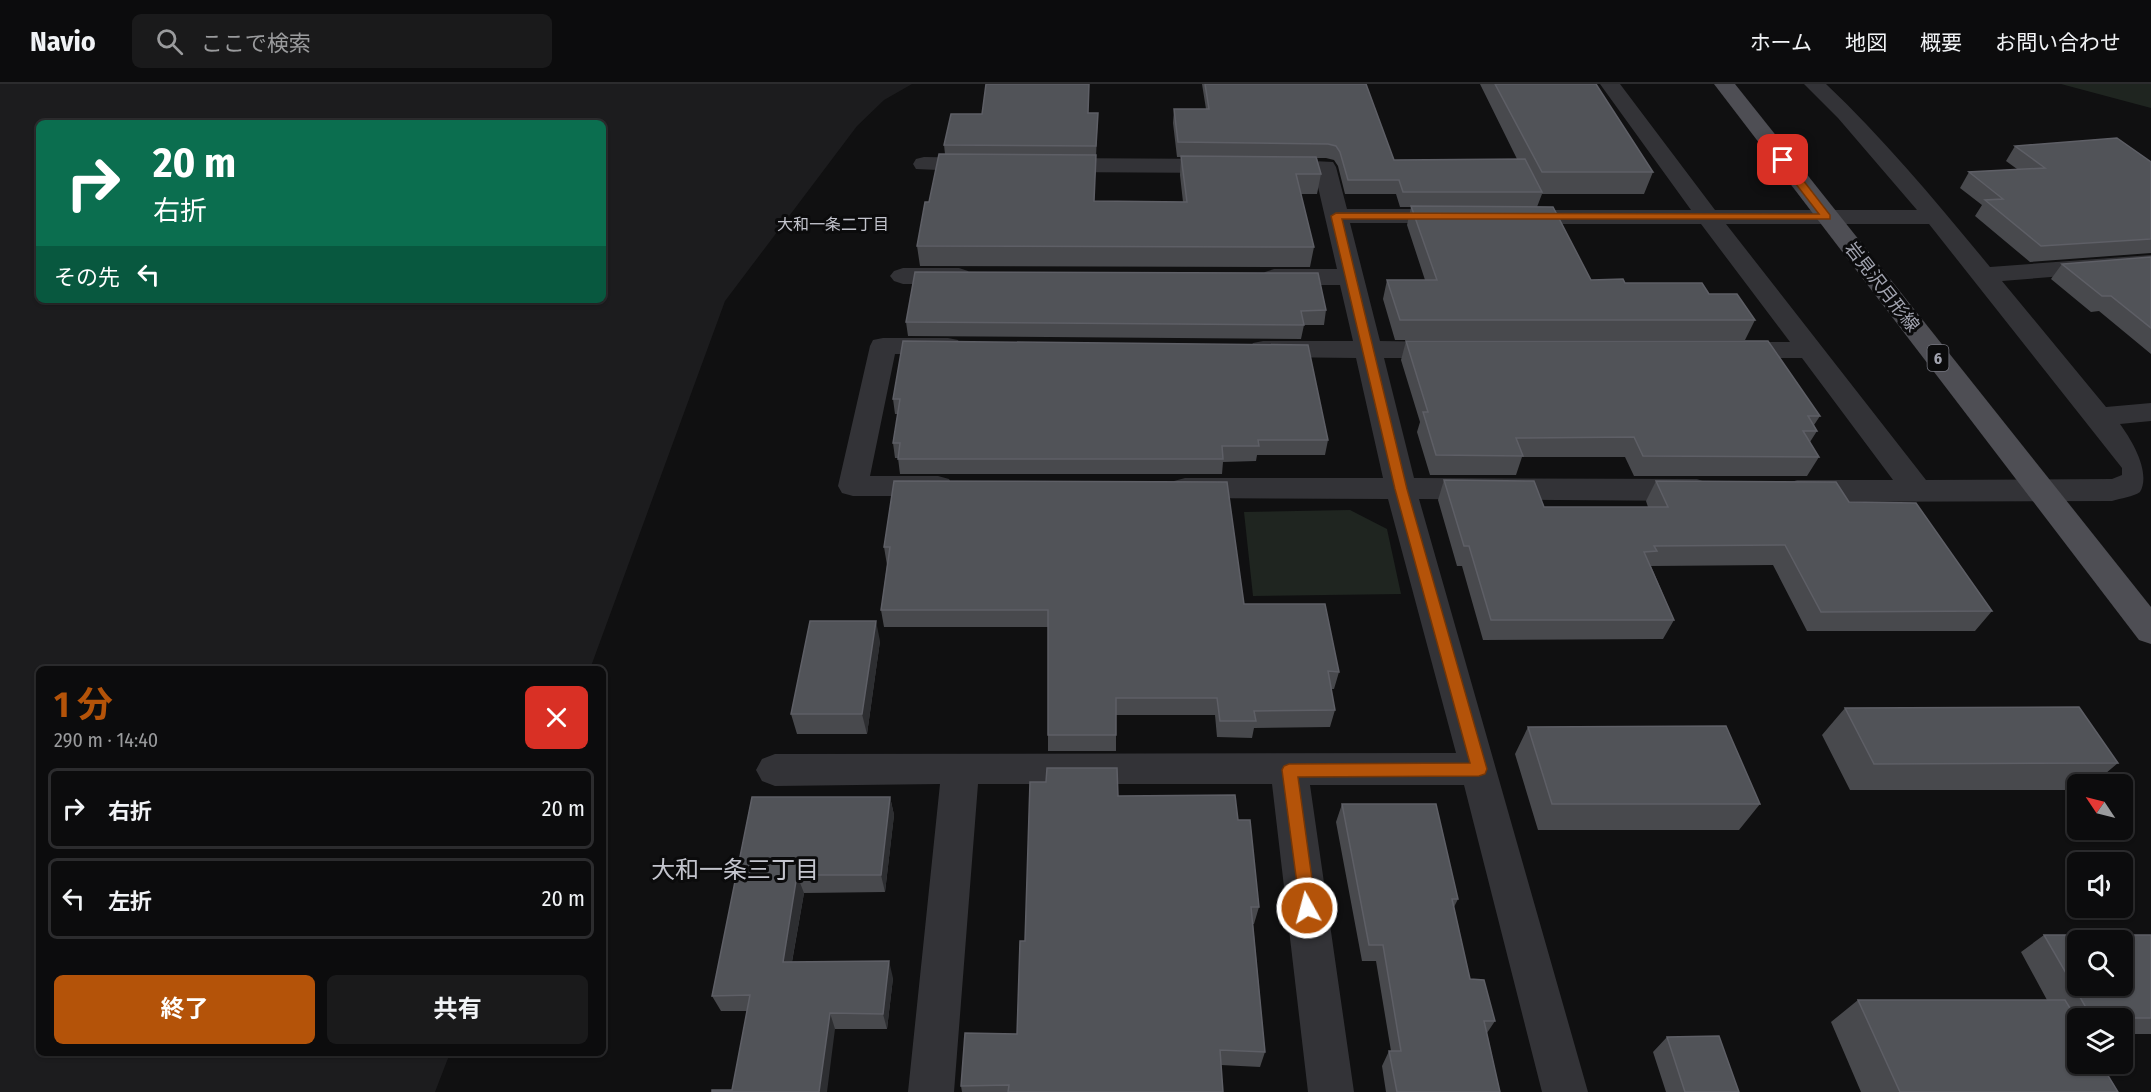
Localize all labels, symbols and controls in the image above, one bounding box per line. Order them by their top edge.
search box [132,14,552,68]
text: Navio [30,25,96,58]
icon: search [153,25,186,58]
text: ここで検索 [201,30,311,57]
text: ホーム [1750,30,1812,56]
text: 地図 [1845,30,1887,56]
text: 概要 [1920,30,1962,56]
text: お問い合わせ [1995,30,2121,56]
pin [1757,134,1808,185]
text: 20 m [153,138,236,188]
icon: arrive [1766,143,1799,176]
icon: right [54,144,132,222]
text: 右折 [153,195,207,227]
district label: 大和一条二丁目 [777,215,889,234]
street label: 岩見沢月形線 [1840,238,1924,336]
icon: left [132,258,165,291]
text: その先 [54,264,120,291]
road number: 6 [1928,345,1948,371]
text: 1 分 [54,683,113,727]
button: close [525,686,588,749]
text: 290 m · 14:40 [54,728,158,752]
north arrow [2067,774,2133,840]
map controls [2067,774,2133,1074]
icon: right [57,792,90,825]
text: 20 m [542,795,585,822]
text: 右折 [108,798,152,825]
button: sound [2067,852,2133,918]
district label: 大和一条三丁目 [651,856,819,884]
position arrow [1275,876,1339,940]
icon: left [57,882,90,915]
text: 20 m [542,885,585,912]
text: 左折 [108,888,152,915]
button: search [2067,930,2133,996]
button: 終了 [54,975,315,1044]
button: 共有 [327,975,588,1044]
button: layers [2067,1008,2133,1074]

